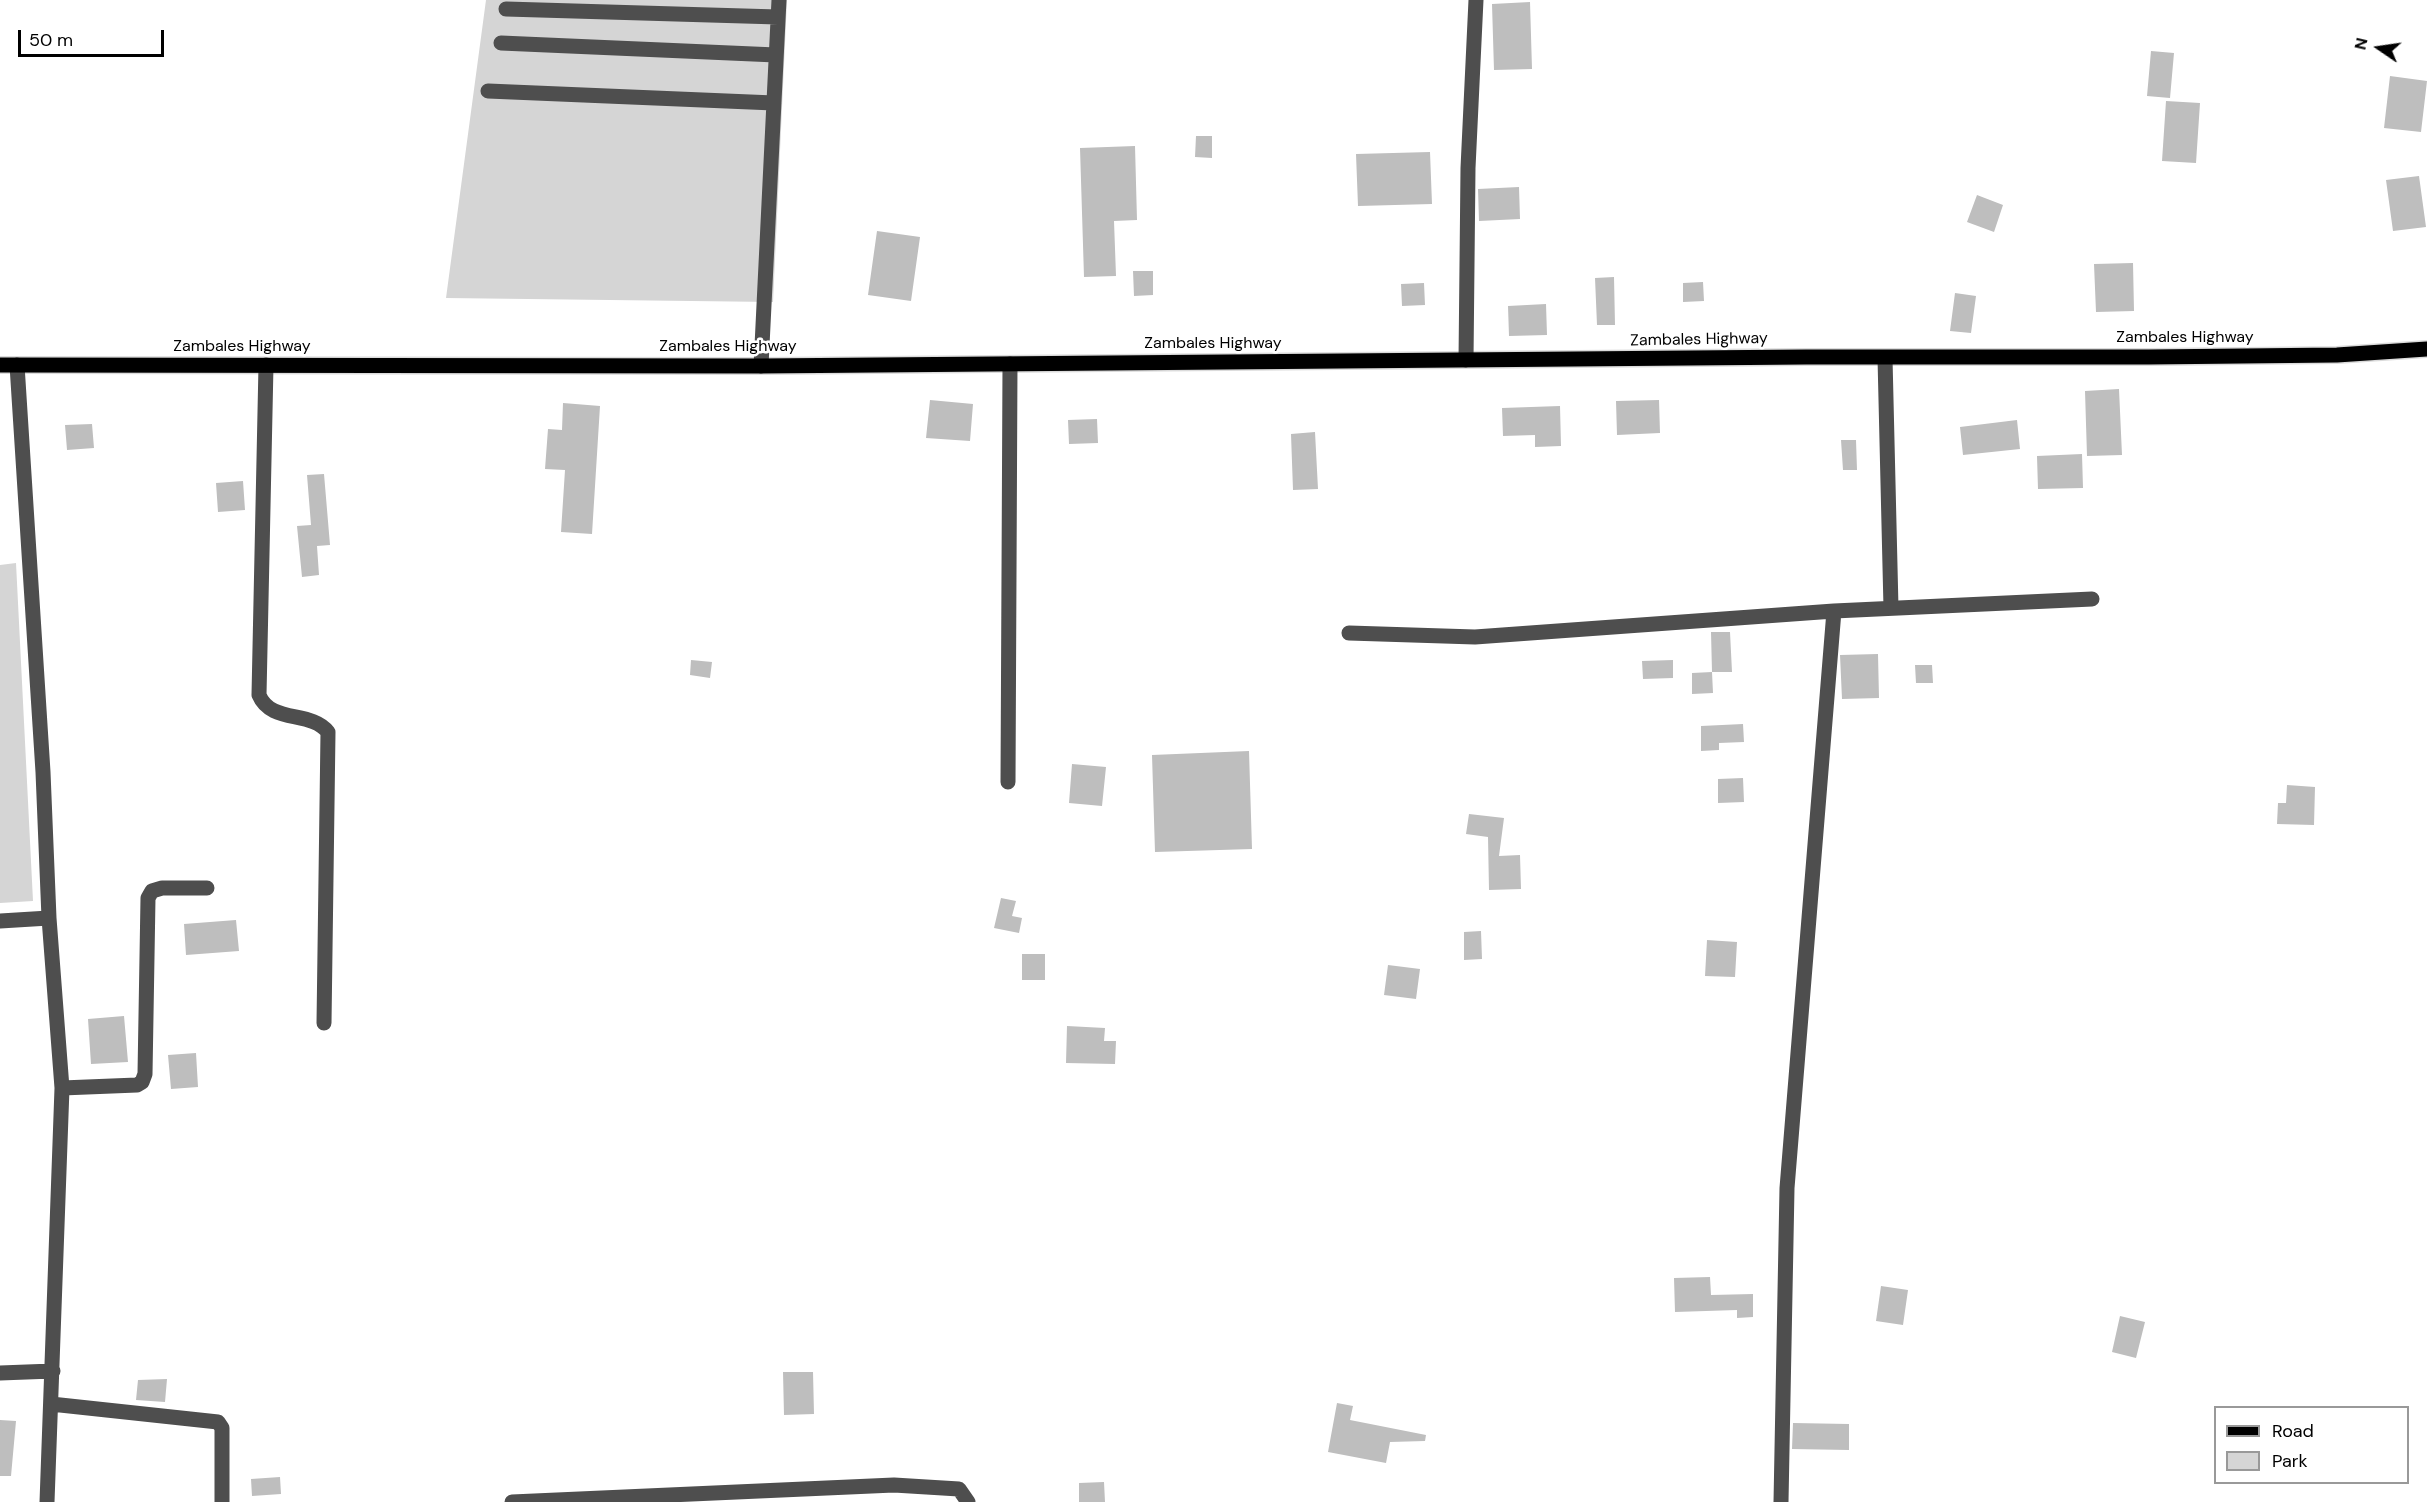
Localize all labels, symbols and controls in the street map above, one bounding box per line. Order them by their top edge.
scale bar [21,18,166,56]
north arrow [2349,18,2409,78]
text: 50 m [29,28,73,52]
text: N [2349,36,2373,52]
street label: Zambales Highway [2116,328,2254,348]
street label: Zambales Highway [1630,329,1768,351]
street label: Zambales Highway [1144,334,1282,354]
street label: Zambales Highway [173,337,311,357]
street label: Zambales Highway [659,337,797,357]
legend [2214,1406,2409,1484]
text: Road [2272,1419,2314,1443]
text: Park [2272,1449,2308,1473]

